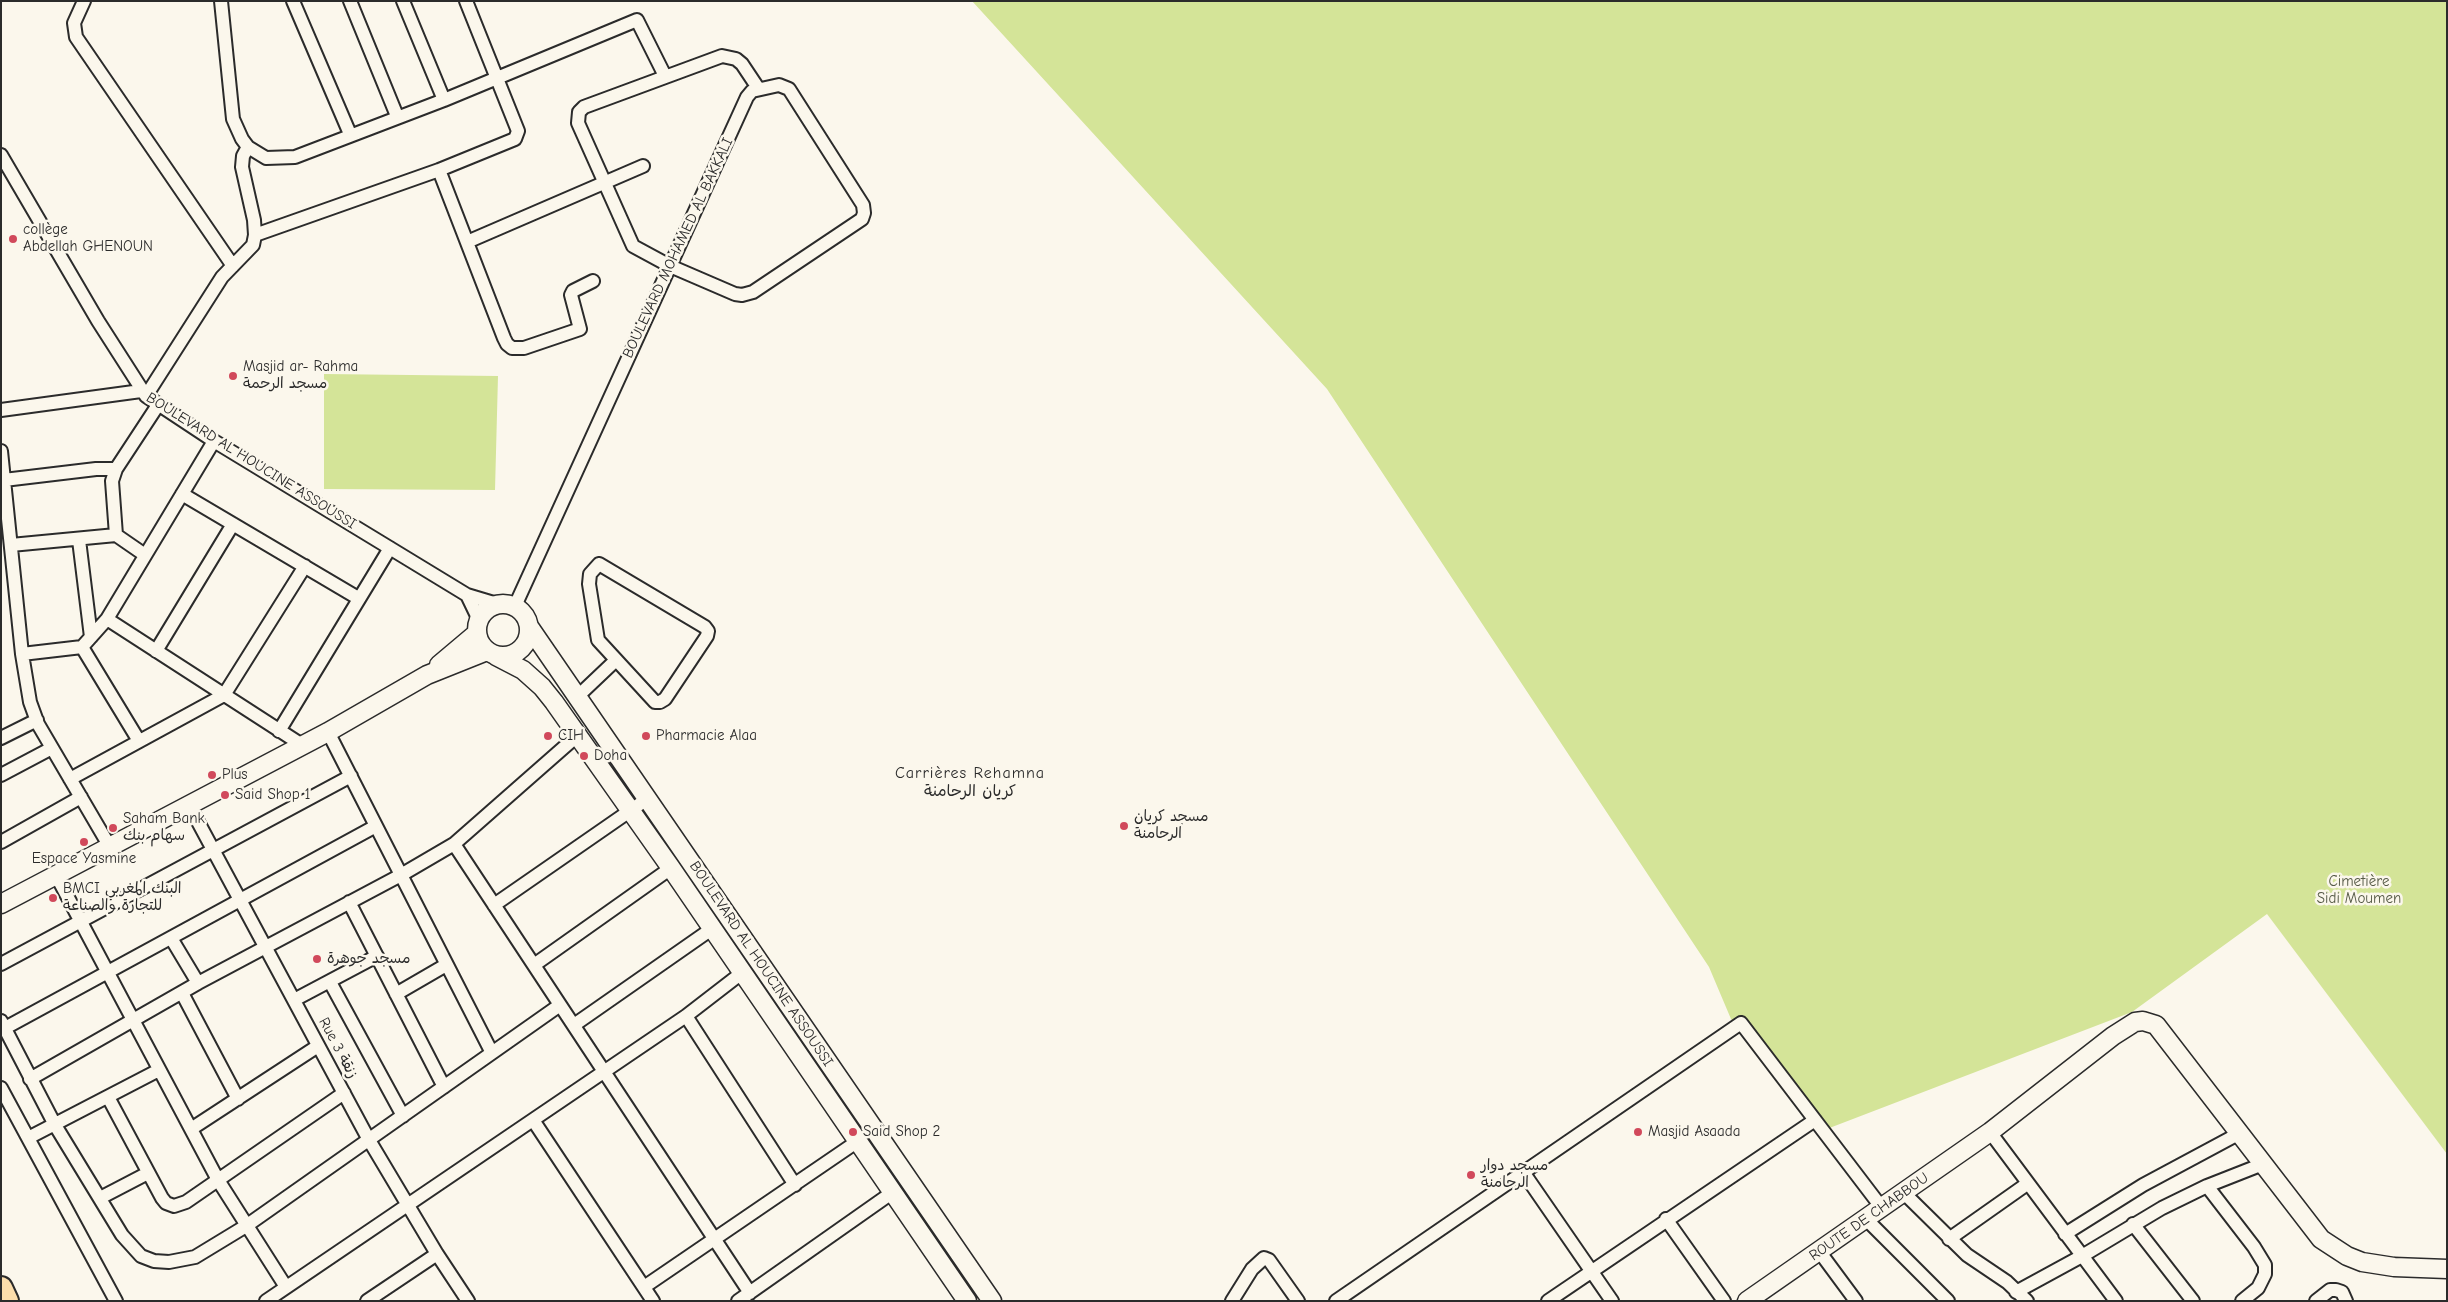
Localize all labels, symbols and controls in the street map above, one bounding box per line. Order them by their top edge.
street label: BOULEVARD MOHAMED AL BAKKALI [619,135,737,361]
place label: collège Abdellah GHENOUN [23,221,153,256]
marker: collège Abdellah GHENOUN [7,233,19,245]
place label: Masjid ar- Rahma مسجد الرحمة [243,358,358,393]
marker: Masjid ar- Rahma مسجد الرحمة [227,370,239,382]
street label: BOULEVARD AL HOUCINE ASSOUSSI [143,389,359,533]
place label: CIH [558,727,584,745]
place label: Pharmacie Alaa [656,727,757,745]
marker: CIH [542,730,554,742]
marker: Pharmacie Alaa [640,730,652,742]
place label: Doha [594,747,627,765]
marker: Doha [578,750,590,762]
district label: Carrières Rehamna كريان الرحامنة [893,763,1047,801]
place label: Plus [222,766,248,784]
marker: Plus [206,769,218,781]
place label: Said Shop 1 [235,786,311,804]
marker: Said Shop 1 [219,789,231,801]
place label: مسجد كريان الرحامنة [1134,808,1208,843]
place label: Saham Bank سهام بنك [123,810,205,845]
marker: مسجد كريان الرحامنة [1118,820,1130,832]
marker: Saham Bank سهام بنك [107,822,119,834]
marker: Espace Yasmine [78,836,90,848]
place label: Espace Yasmine [32,850,136,868]
street label: BOULEVARD AL HOUCINE ASSOUSSI [685,858,837,1070]
park label: Cimetière Sidi Moumen [2317,873,2401,908]
place label: BMCI البنك المغربي للتجارة والصناعة [63,880,182,915]
marker: BMCI البنك المغربي للتجارة والصناعة [47,892,59,904]
place label: مسجد جوهرة [327,950,410,968]
marker: مسجد جوهرة [311,953,323,965]
street label: Rue 3 زنقة [314,1014,362,1082]
place label: Said Shop 2 [863,1123,940,1141]
place label: Masjid Asaada [1648,1123,1741,1141]
marker: Said Shop 2 [847,1126,859,1138]
marker: Masjid Asaada [1632,1126,1644,1138]
place label: مسجد دوار الرحامنة [1481,1157,1548,1192]
marker: مسجد دوار الرحامنة [1465,1169,1477,1181]
street label: ROUTE DE CHABBOU [1806,1169,1932,1265]

